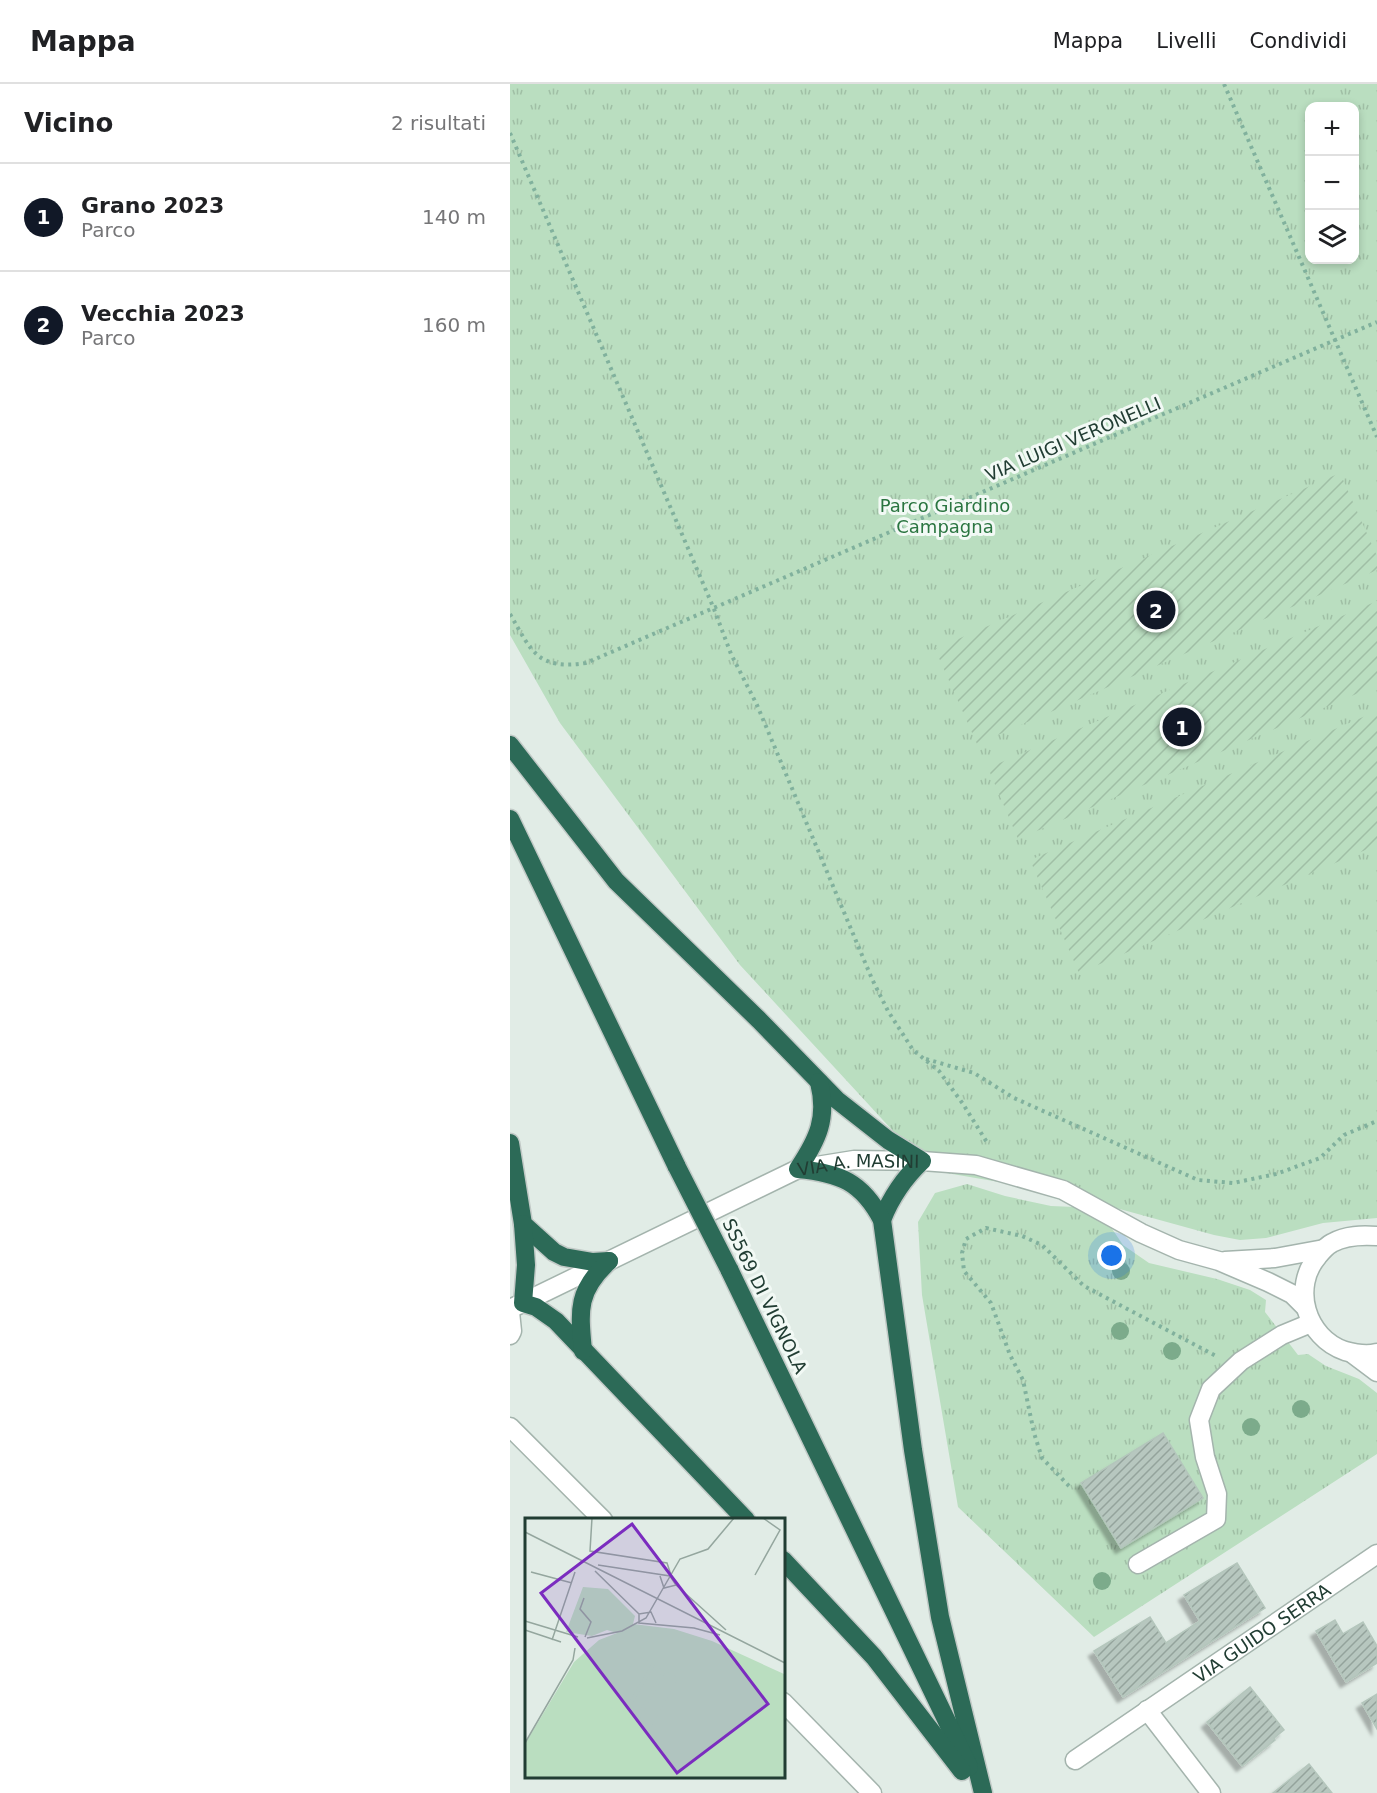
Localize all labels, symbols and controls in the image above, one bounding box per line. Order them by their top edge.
text: Mappa [30,25,136,58]
text: Mappa [1053,29,1123,53]
text: Livelli [1156,29,1217,53]
text: Condividi [1250,29,1347,53]
map controls [1305,102,1359,264]
button: + [1305,102,1359,156]
text: Vicino [24,108,113,138]
text: 2 risultati [391,111,486,135]
button: − [1305,156,1359,210]
text: Grano 2023 [81,193,224,218]
text: 1 [37,205,50,229]
text: 140 m [422,205,486,229]
button: layers [1305,210,1359,264]
text: Parco [81,218,135,242]
text: Vecchia 2023 [81,301,245,326]
text: 2 [37,313,50,337]
text: 160 m [422,313,486,337]
text: Parco [81,326,135,350]
street label: VIA LUIGI VERONELLI [982,392,1164,486]
park label: Parco Giardino Campagna [880,495,1010,537]
pin: 2 [1136,588,1176,632]
pin: 1 [1162,704,1202,750]
street label: VIA A. MASINI [796,1149,919,1179]
street label: SS569 DI VIGNOLA [718,1215,812,1378]
your location [1097,1241,1126,1270]
inset map [525,1518,784,1778]
street label: VIA GUIDO SERRA [1189,1578,1335,1687]

